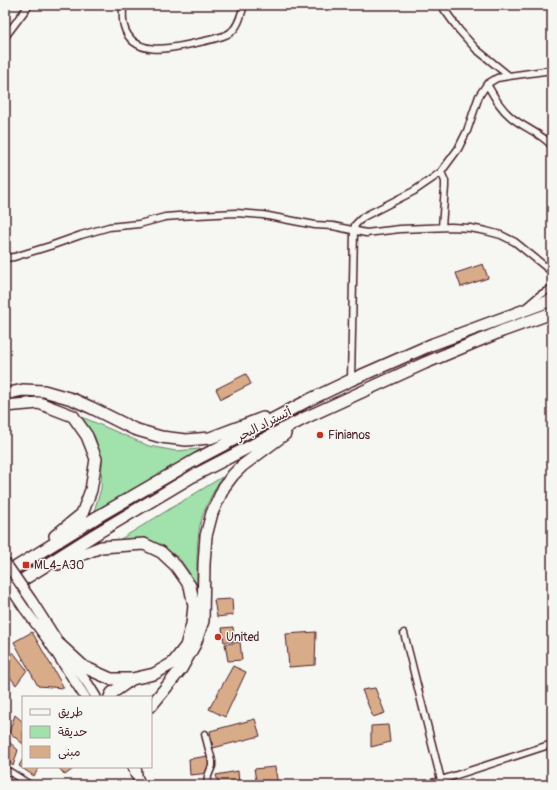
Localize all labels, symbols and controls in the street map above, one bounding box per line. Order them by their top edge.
street label: أتستراد البحر [233,404,294,445]
place label: Finianos [328,428,371,443]
marker: Finianos [315,430,325,440]
place label: ML4-A30 [34,558,84,573]
marker: ML4-A30 [21,560,31,570]
place label: United [226,630,260,645]
marker: United [213,632,223,642]
legend [22,696,152,768]
text: طريق [58,705,83,720]
text: حديقة [58,725,87,740]
text: مبنى [58,745,81,760]

